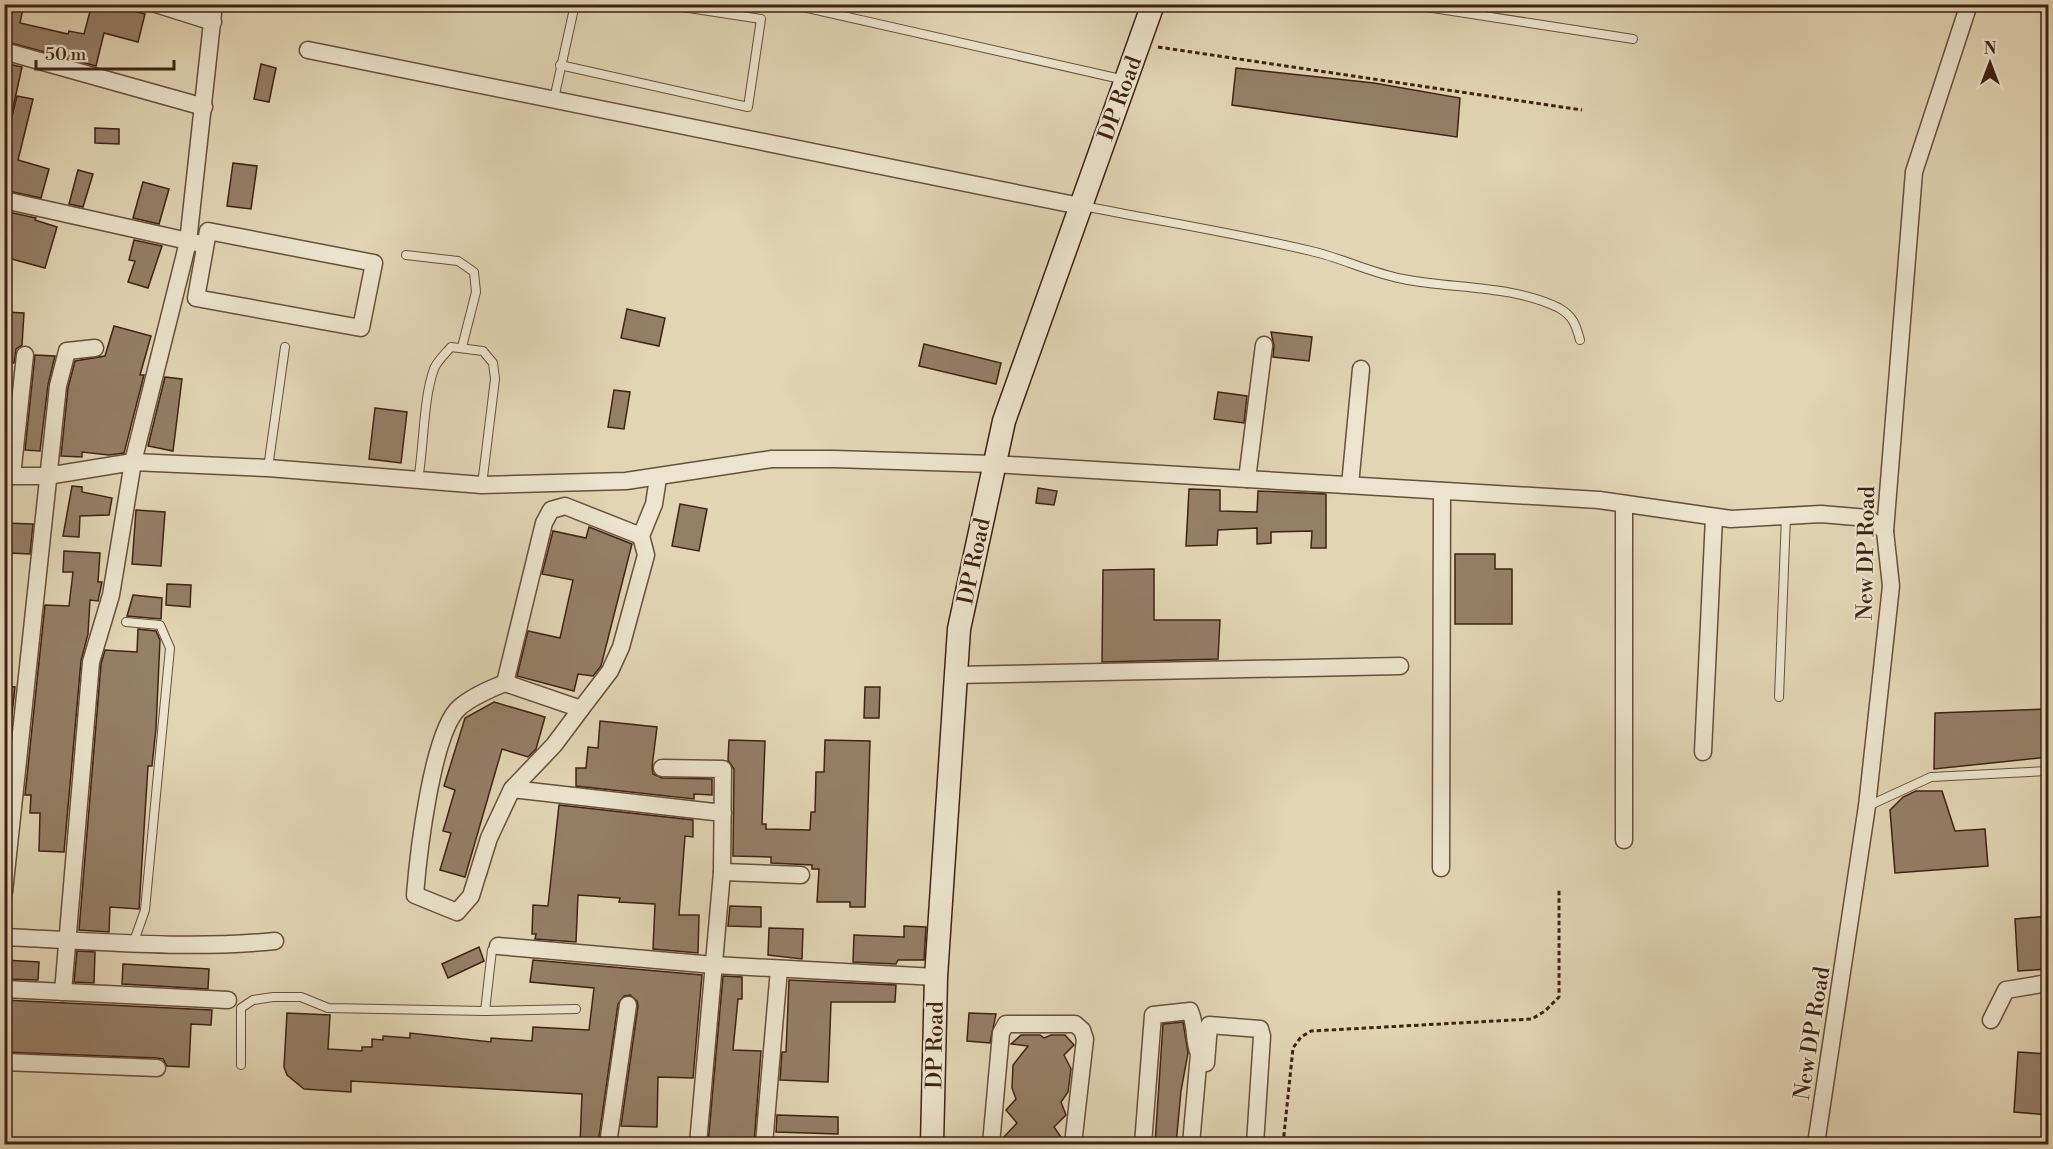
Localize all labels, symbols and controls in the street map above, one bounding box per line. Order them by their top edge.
scale bar [36,33,174,71]
north arrow [1960,33,2020,93]
text: N [1984,39,1997,59]
text: 50 m [45,43,87,66]
street label: DP Road [1093,52,1148,144]
street label: New DP Road [1852,485,1881,621]
street label: DP Road [952,515,997,607]
street label: New DP Road [1789,964,1836,1102]
street label: DP Road [921,1000,950,1089]

